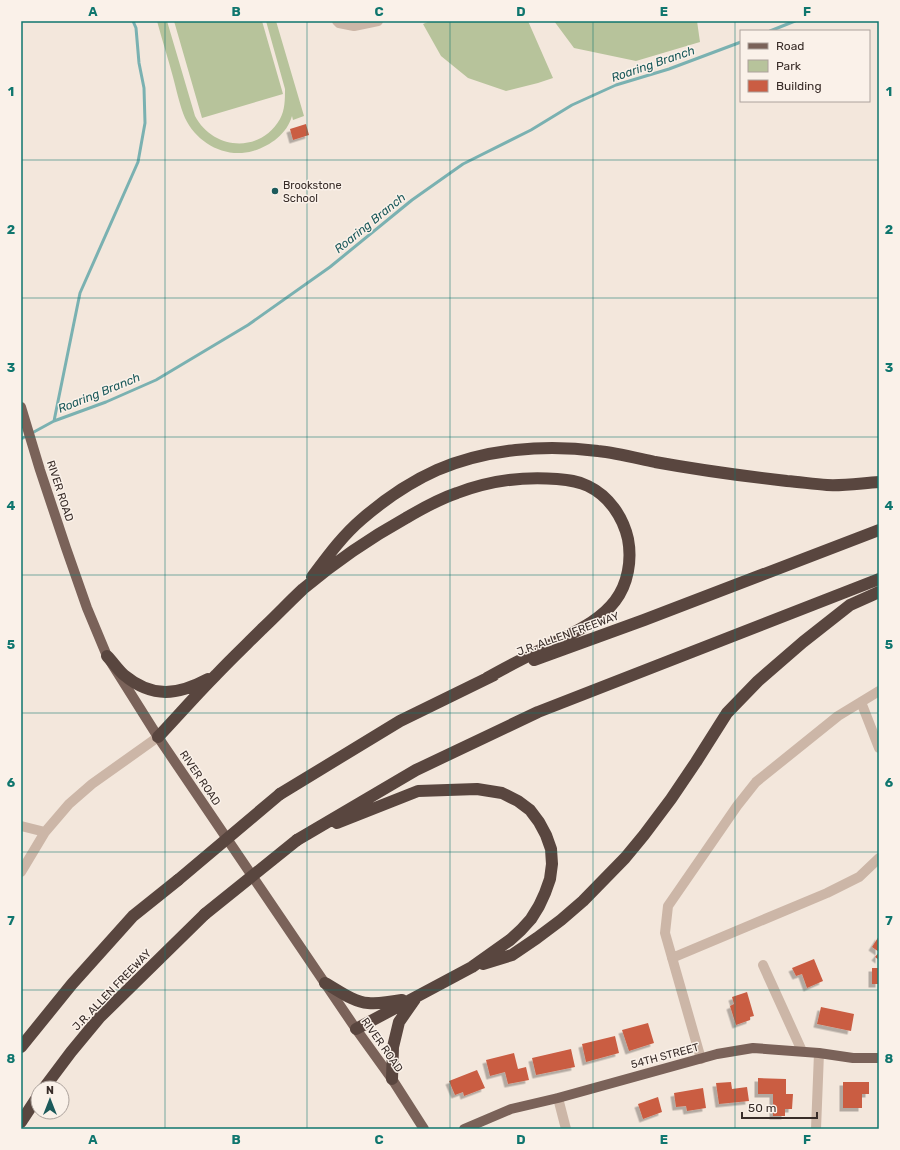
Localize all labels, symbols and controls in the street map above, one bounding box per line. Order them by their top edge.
text: A [88,4,98,19]
text: B [231,4,241,19]
text: C [374,4,384,19]
text: D [516,4,526,19]
text: E [660,4,668,19]
text: F [803,4,811,19]
legend [740,30,870,102]
text: Road [776,39,804,53]
water label: Roaring Branch [609,43,697,85]
text: Park [776,59,802,73]
text: Building [776,79,822,93]
text: 1 [8,84,14,99]
text: 1 [886,84,892,99]
place label: Brookstone School [283,179,342,205]
marker: Brookstone School [270,186,280,196]
water label: Roaring Branch [332,190,408,256]
text: 2 [7,222,15,237]
text: 2 [885,222,893,237]
text: 3 [7,360,16,375]
text: 3 [885,360,894,375]
water label: Roaring Branch [56,370,142,416]
street label: RIVER ROAD [44,459,76,523]
text: 4 [7,498,16,513]
text: 4 [885,498,894,513]
street label: J.R. ALLEN FREEWAY [515,609,621,659]
text: 5 [7,637,15,652]
text: 5 [885,637,893,652]
street label: RIVER ROAD [177,748,223,808]
text: 6 [7,775,16,790]
text: 6 [885,775,894,790]
text: 7 [7,913,15,928]
text: 7 [885,913,893,928]
street label: J.R. ALLEN FREEWAY [70,947,154,1033]
street label: RIVER ROAD [358,1015,406,1075]
street label: 54TH STREET [629,1040,701,1071]
text: 8 [7,1051,16,1066]
text: 8 [885,1051,894,1066]
north arrow [30,1080,70,1120]
text: N [46,1084,54,1097]
scale bar [742,1094,817,1120]
text: 50 m [748,1101,776,1115]
text: A [88,1132,98,1147]
text: B [231,1132,241,1147]
text: C [374,1132,384,1147]
text: D [516,1132,526,1147]
text: E [660,1132,668,1147]
text: F [803,1132,811,1147]

